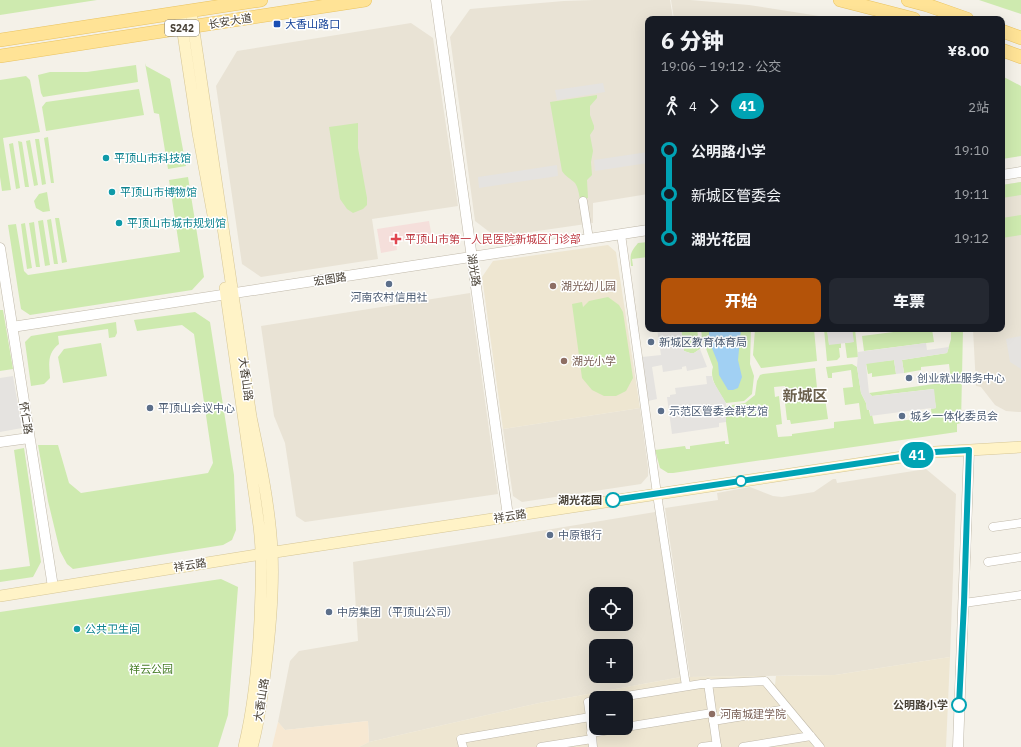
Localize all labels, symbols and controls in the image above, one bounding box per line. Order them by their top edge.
street label: 长安大道 [207,11,253,31]
place label: 大香山路口 [285,17,340,31]
marker: 大香山路口 [272,19,282,29]
road number: S242 [165,20,199,36]
text: 6 分钟 [661,26,723,55]
text: ¥8.00 [948,41,989,60]
text: 19:06 – 19:12 · 公交 [661,58,781,75]
icon: walk [661,95,683,117]
icon: forward [703,95,725,117]
text: 41 [739,97,756,115]
text: 4 [689,98,697,115]
text: 2站 [968,99,989,116]
text: 公明路小学 [691,142,766,161]
text: 19:10 [954,142,989,159]
place label: 平顶山市科技馆 [114,151,191,165]
marker: 平顶山市科技馆 [101,153,111,163]
place label: 平顶山市博物馆 [120,185,197,199]
text: 新城区管委会 [691,186,781,205]
text: 19:11 [954,186,989,203]
marker: 平顶山市博物馆 [107,187,117,197]
place label: 平顶山市城市规划馆 [127,216,226,230]
marker: 平顶山市城市规划馆 [114,218,124,228]
text: 湖光花园 [691,230,751,249]
text: 19:12 [954,230,989,247]
place label: 平顶山市第一人民医院新城区门诊部 [405,232,581,246]
marker: 平顶山市第一人民医院新城区门诊部 [390,233,402,245]
street label: 湖光路 [465,253,483,287]
street label: 宏图路 [313,270,347,288]
button: 开始 [661,278,821,324]
button: 车票 [829,278,989,324]
marker: 河南农村信用社 [384,279,394,289]
place label: 湖光幼儿园 [561,279,616,293]
marker: 湖光幼儿园 [548,281,558,291]
place label: 河南农村信用社 [351,290,428,304]
place label: 新城区教育体育局 [659,335,747,349]
marker: 新城区教育体育局 [646,337,656,347]
place label: 湖光小学 [572,354,616,368]
street label: 大香山路 [236,356,256,402]
marker: 湖光小学 [559,356,569,366]
place label: 创业就业服务中心 [917,371,1005,385]
marker: 创业就业服务中心 [904,373,914,383]
district label: 新城区 [782,386,828,405]
street label: 怀仁路 [17,401,35,435]
place label: 平顶山会议中心 [158,401,235,415]
marker: 平顶山会议中心 [145,403,155,413]
place label: 示范区管委会群艺馆 [669,404,768,418]
marker: 示范区管委会群艺馆 [656,406,666,416]
place label: 城乡一体化委员会 [910,409,998,423]
marker: 城乡一体化委员会 [897,411,907,421]
line badge: 41 [899,442,935,468]
text: 41 [909,446,925,464]
unlabelled marker [735,475,747,487]
marker: 湖光花园 [605,492,621,508]
place label: 湖光花园 [558,493,602,507]
street label: 祥云路 [493,507,527,525]
place label: 中原银行 [558,528,602,542]
marker: 中原银行 [545,530,555,540]
street label: 祥云路 [173,556,207,574]
map controls [589,587,633,735]
button: locate [589,587,633,631]
place label: 中房集团（平顶山公司） [337,605,458,619]
marker: 中房集团（平顶山公司） [324,607,334,617]
place label: 公共卫生间 [85,622,140,636]
marker: 公共卫生间 [72,624,82,634]
button: + [589,639,633,683]
park label: 祥云公园 [129,662,173,676]
street label: 大香山路 [251,677,271,723]
button: − [589,691,633,735]
marker: 公明路小学 [951,697,967,713]
place label: 公明路小学 [893,698,948,712]
place label: 河南城建学院 [720,707,786,721]
marker: 河南城建学院 [707,709,717,719]

